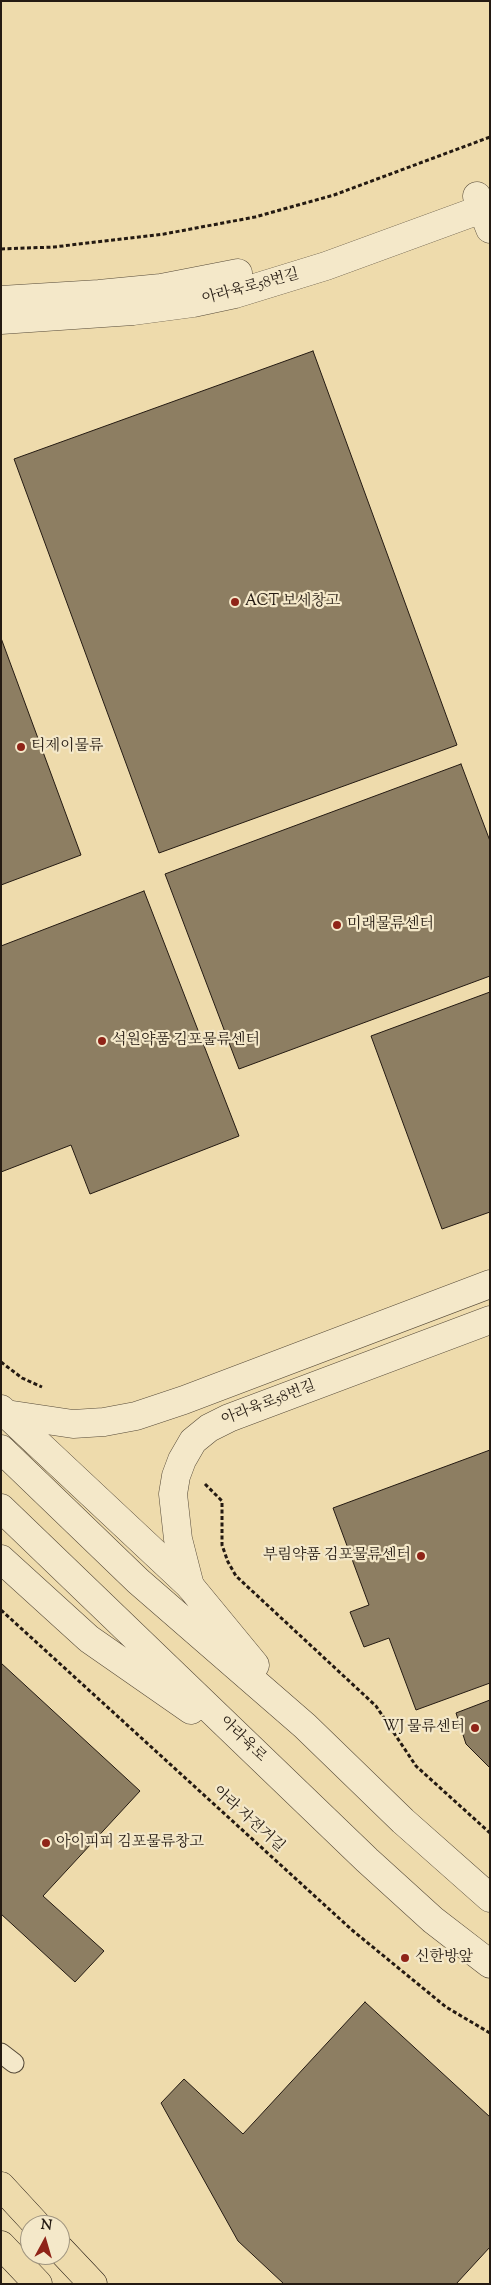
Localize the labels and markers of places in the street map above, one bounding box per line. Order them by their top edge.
place label: ACT 보세창고 [245,593,340,611]
marker: ACT 보세창고 [229,596,241,608]
place label: 티제이물류 [31,738,103,756]
marker: 티제이물류 [15,741,27,753]
place label: 미래물류센터 [347,916,434,934]
marker: 미래물류센터 [331,919,343,931]
place label: 석원약품 김포물류센터 [112,1032,260,1050]
marker: 석원약품 김포물류센터 [96,1035,108,1047]
place label: 부림약품 김포물류센터 [263,1547,411,1565]
marker: 부림약품 김포물류센터 [415,1550,427,1562]
place label: WJ 물류센터 [383,1719,465,1737]
marker: WJ 물류센터 [469,1722,481,1734]
place label: 아이피피 김포물류창고 [56,1834,204,1852]
marker: 아이피피 김포물류창고 [40,1837,52,1849]
place label: 신한방앞 [415,1949,473,1967]
marker: 신한방앞 [399,1952,411,1964]

